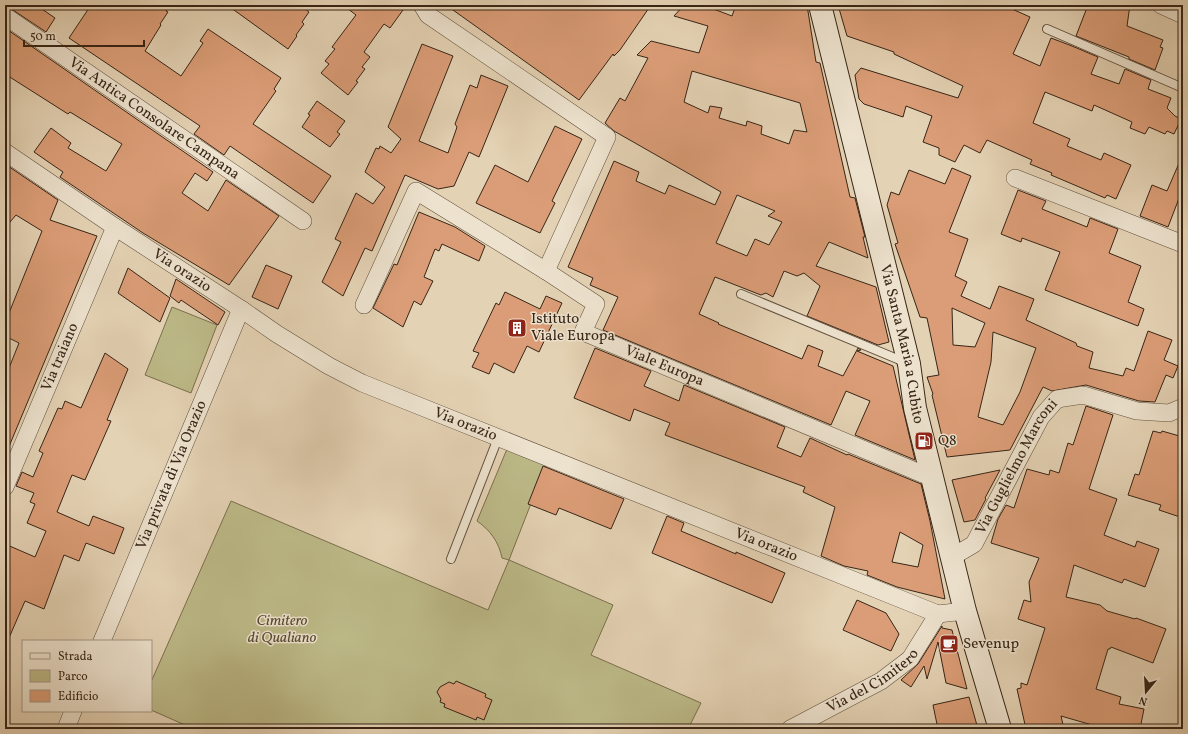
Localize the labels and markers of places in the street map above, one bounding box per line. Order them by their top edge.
place label: Istituto Viale Europa [531,309,615,347]
building icon: Istituto Viale Europa [506,317,528,339]
fuel station icon: Q8 [913,430,935,452]
place label: Q8 [938,431,957,452]
cafe icon: Sevenup [938,633,960,655]
place label: Sevenup [963,634,1019,655]

